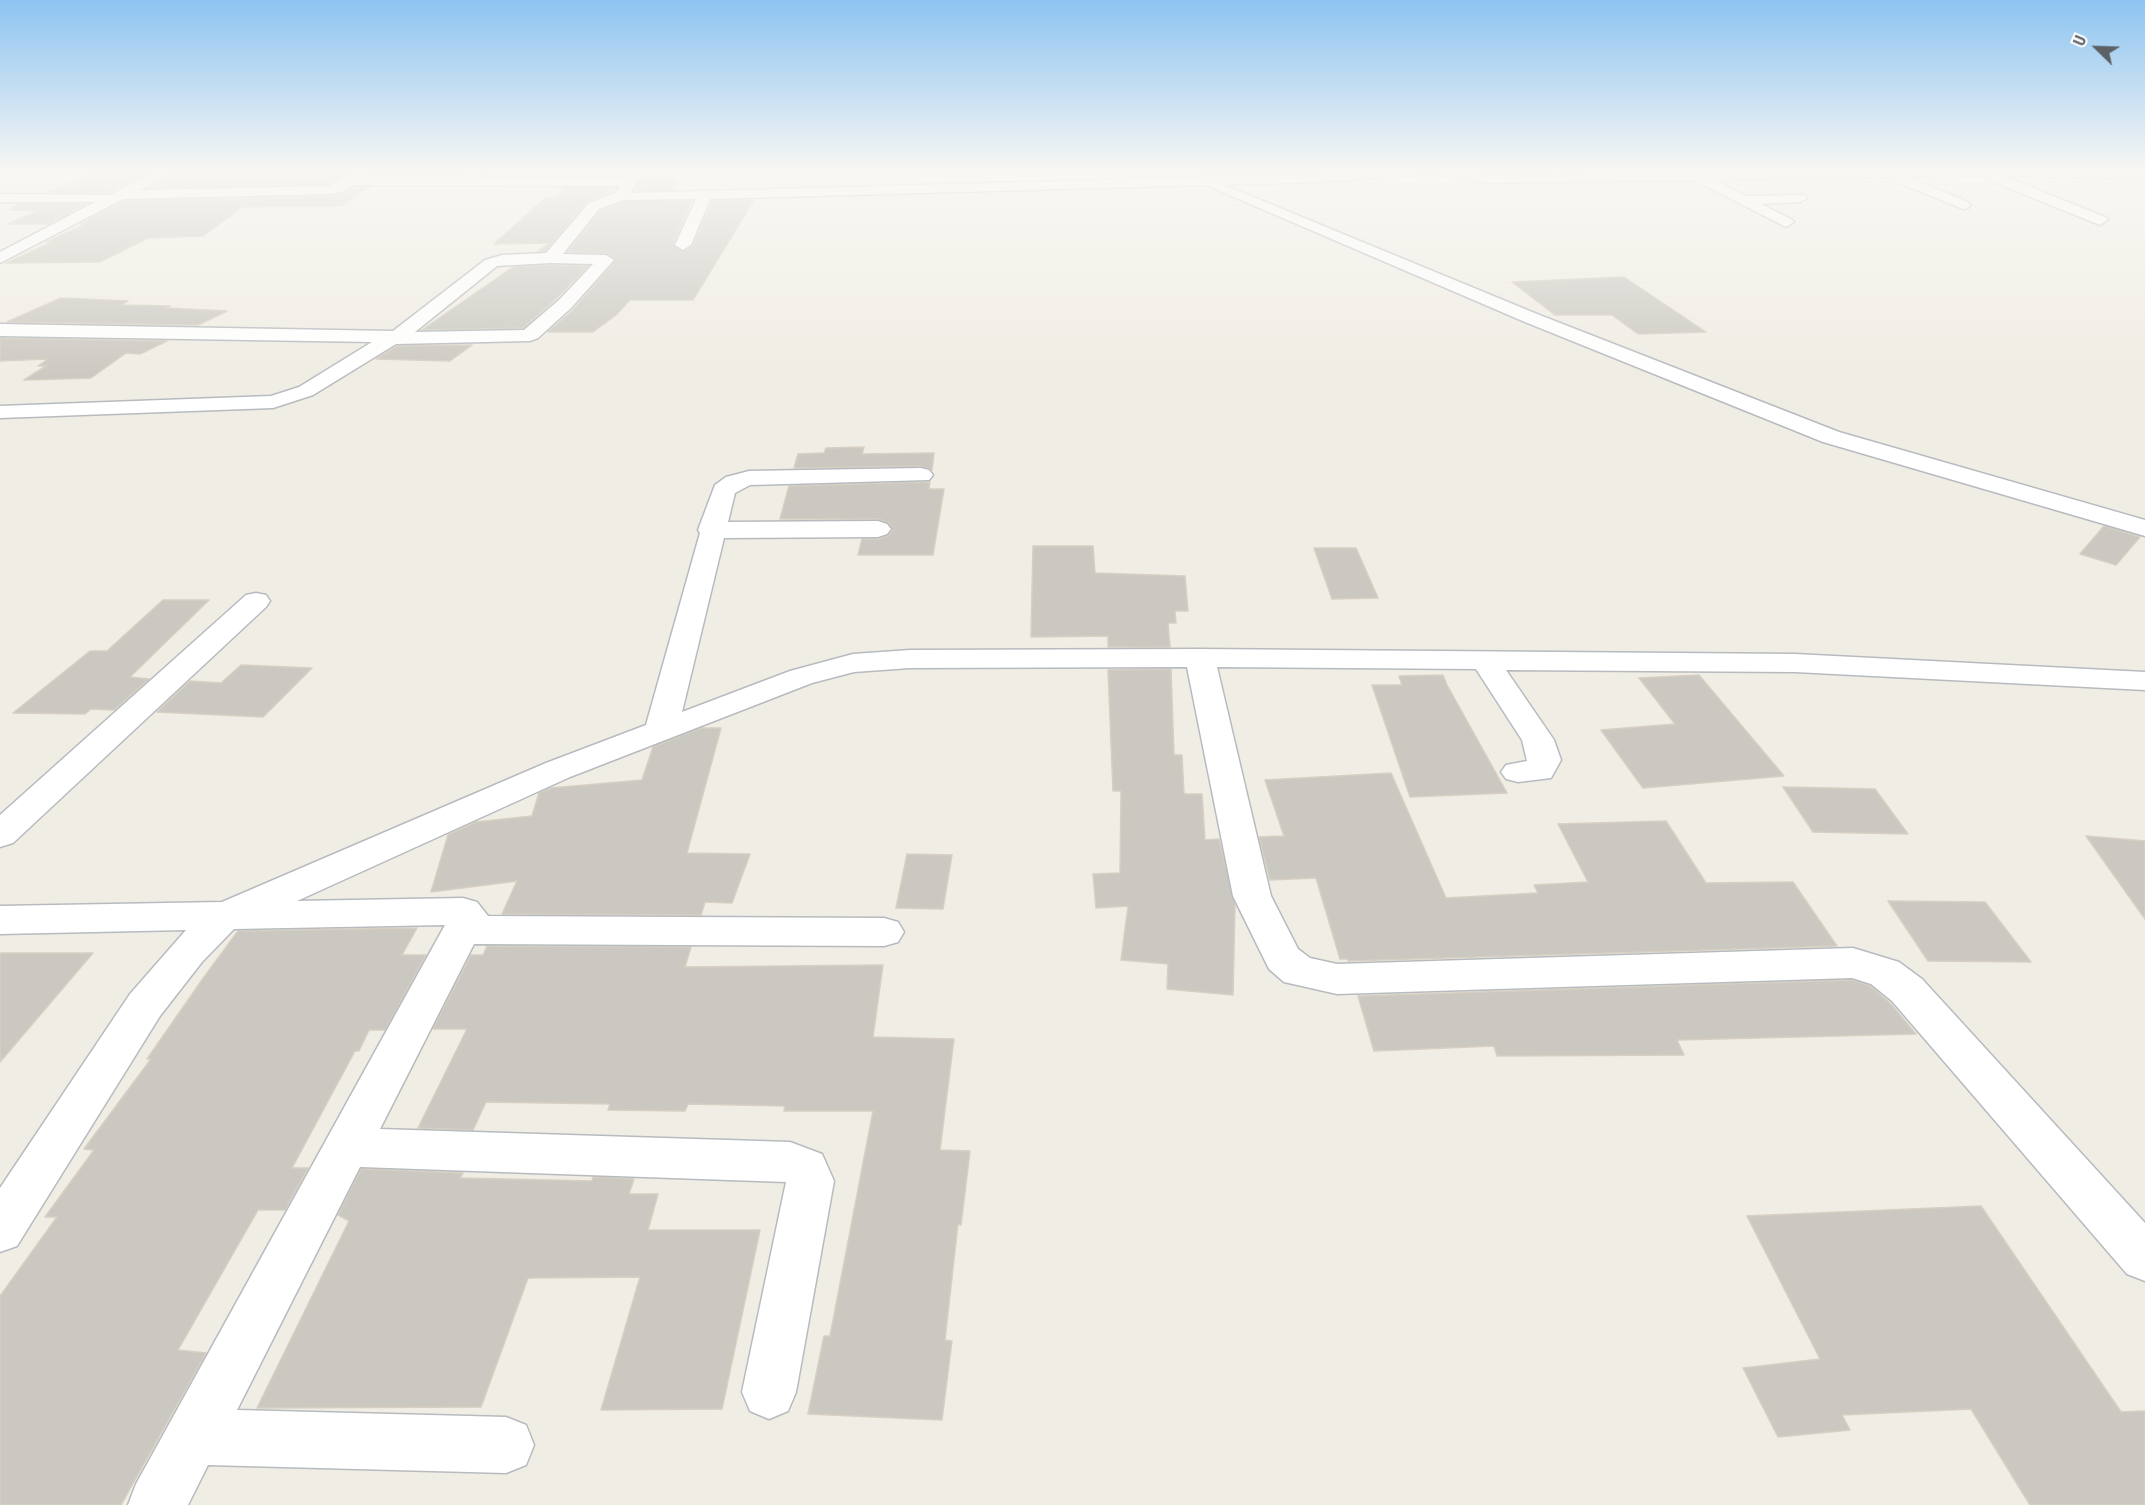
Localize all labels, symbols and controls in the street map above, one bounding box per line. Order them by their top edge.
north arrow [2067,18,2127,78]
text: U [2069,33,2090,49]

